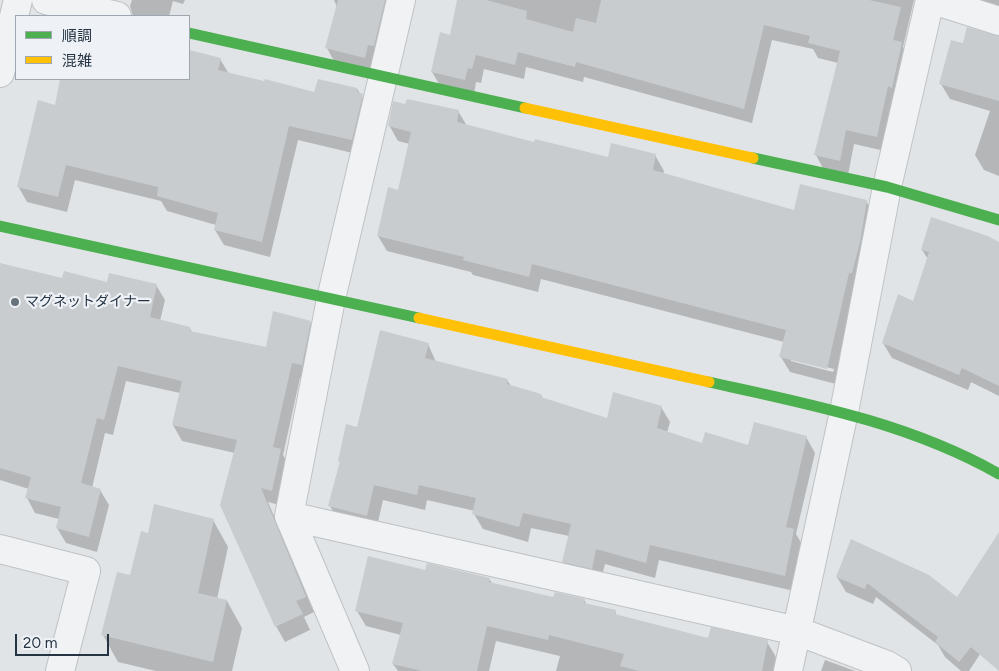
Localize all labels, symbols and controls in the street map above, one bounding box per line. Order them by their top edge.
legend [15,15,190,80]
text: 順調 [62,27,92,45]
text: 混雑 [62,52,92,70]
place label: マグネットダイナー [25,294,151,310]
marker: マグネットダイナー [9,296,21,308]
scale bar [18,624,111,656]
text: 20 m [23,634,57,652]

